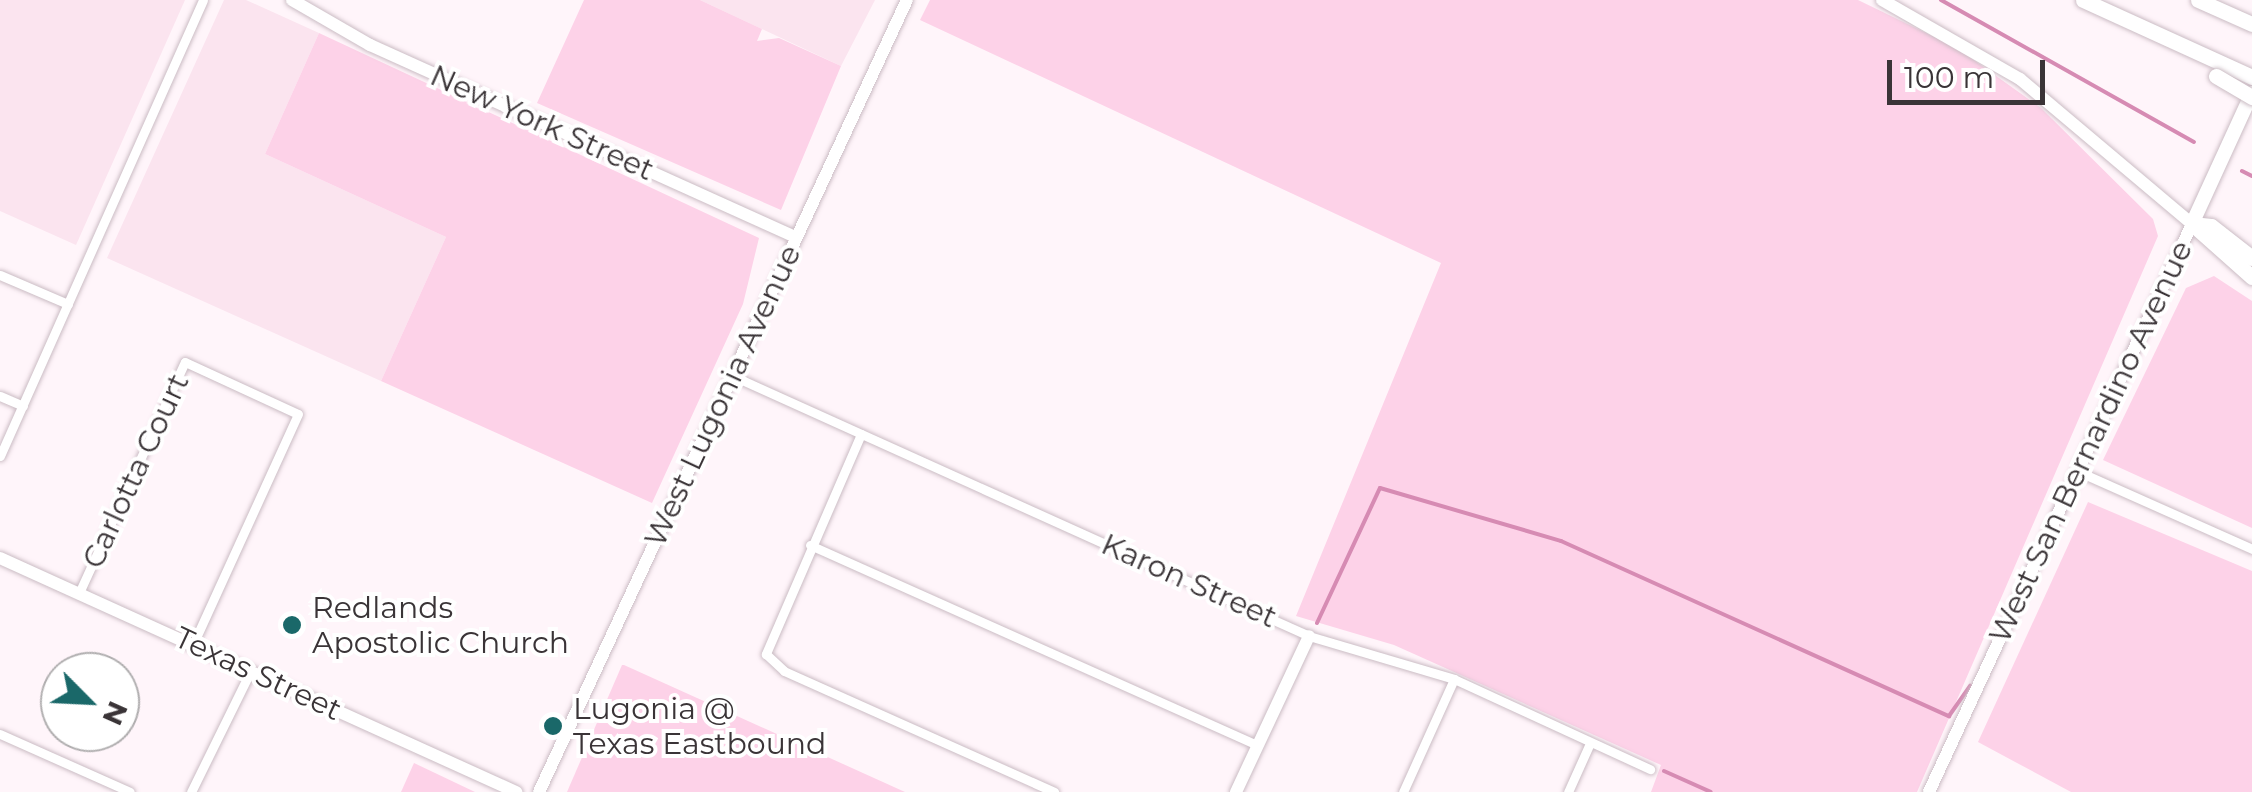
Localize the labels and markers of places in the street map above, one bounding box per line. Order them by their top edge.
place label: Redlands Apostolic Church [312,590,569,660]
marker: Redlands Apostolic Church [281,614,303,636]
place label: Lugonia @ Texas Eastbound [573,691,826,762]
marker: Lugonia @ Texas Eastbound [542,715,564,737]

